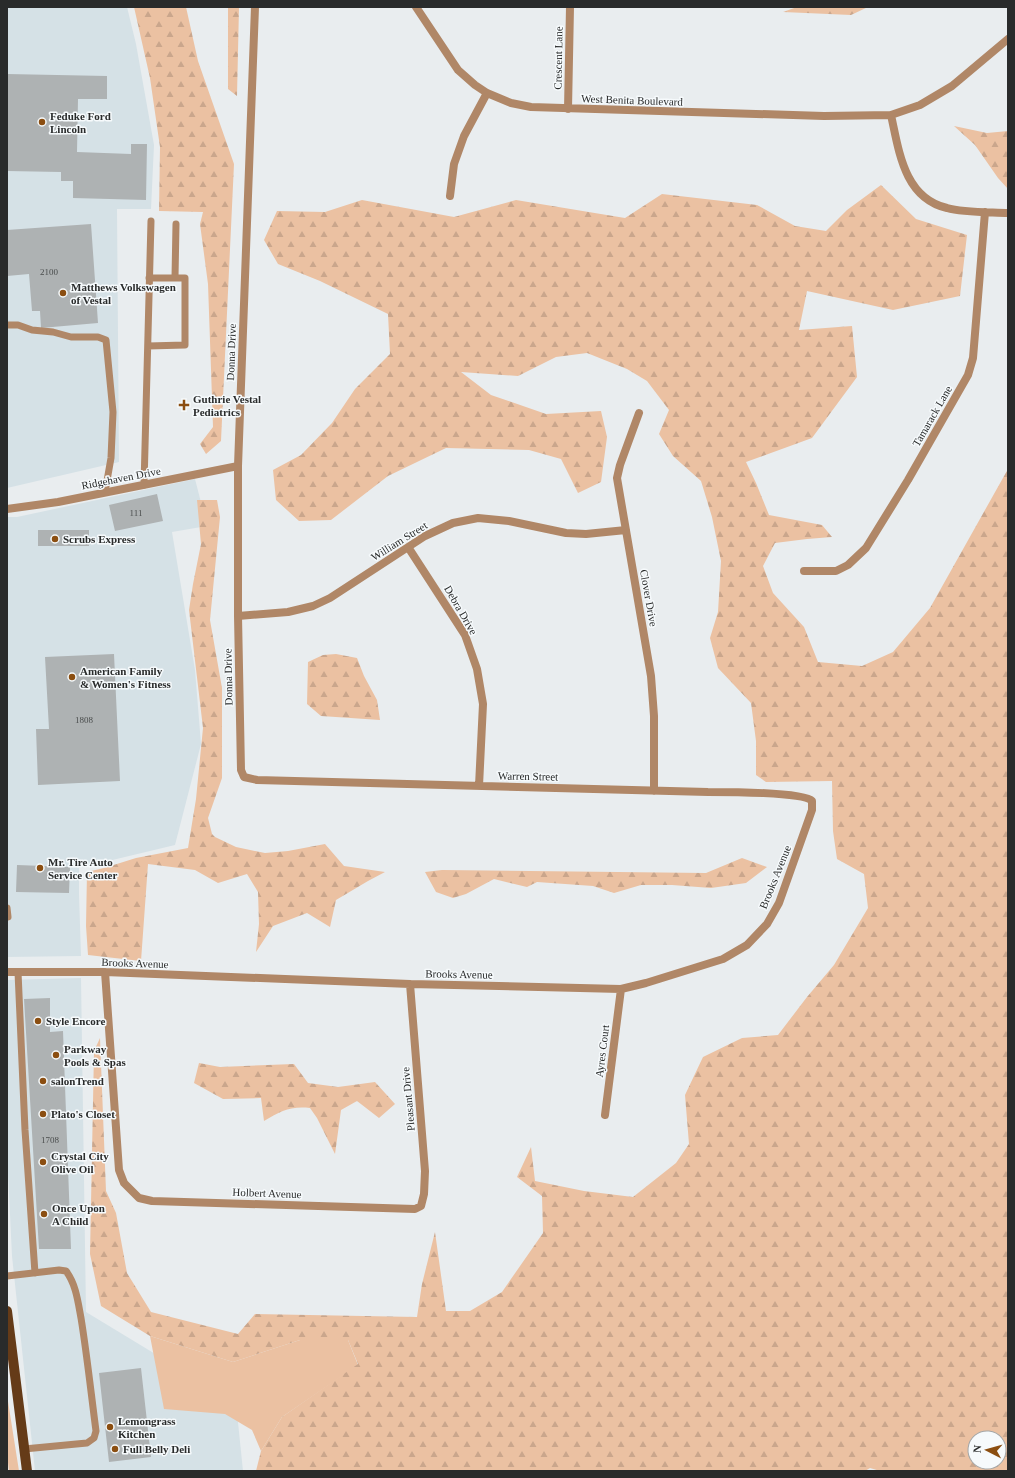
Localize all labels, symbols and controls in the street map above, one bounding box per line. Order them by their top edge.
street label: Crescent Lane [551,26,565,90]
street label: West Benita Boulevard [581,92,684,108]
place label: Feduke Ford Lincoln [50,110,111,135]
marker: Feduke Ford Lincoln [37,117,47,127]
house number: 2100 [40,267,59,277]
place label: Matthews Volkswagen of Vestal [71,281,176,306]
marker: Matthews Volkswagen of Vestal [58,288,68,298]
street label: Donna Drive [224,323,238,381]
street label: Tamarack Lane [910,383,954,448]
place label: Guthrie Vestal Pediatrics [193,393,261,418]
marker: Guthrie Vestal Pediatrics [178,399,190,411]
street label: Ridgehaven Drive [80,464,162,492]
house number: 111 [130,508,142,518]
street label: William Street [369,519,429,563]
place label: Scrubs Express [63,533,136,545]
marker: Scrubs Express [50,534,60,544]
street label: Clover Drive [638,569,660,628]
street label: Debra Drive [442,583,480,637]
street label: Donna Drive [222,648,234,706]
place label: American Family & Women's Fitness [80,665,172,690]
marker: American Family & Women's Fitness [67,672,77,682]
house number: 1808 [75,715,94,725]
street label: Warren Street [498,769,558,783]
street label: Brooks Avenue [757,843,793,910]
place label: Mr. Tire Auto Service Center [48,856,117,881]
marker: Mr. Tire Auto Service Center [35,863,45,873]
street label: Brooks Avenue [101,956,169,970]
street label: Brooks Avenue [425,967,493,981]
place label: Style Encore [46,1015,105,1027]
marker: Style Encore [33,1016,43,1026]
street label: Ayres Court [593,1024,611,1078]
place label: Parkway Pools & Spas [64,1043,126,1068]
marker: Parkway Pools & Spas [51,1050,61,1060]
street label: Pleasant Drive [399,1066,417,1132]
place label: salonTrend [51,1075,104,1087]
marker: salonTrend [38,1076,48,1086]
place label: Plato's Closet [51,1108,115,1120]
marker: Plato's Closet [38,1109,48,1119]
house number: 1708 [41,1135,60,1145]
place label: Crystal City Olive Oil [51,1150,109,1175]
marker: Crystal City Olive Oil [38,1157,48,1167]
street label: Holbert Avenue [232,1186,302,1200]
place label: Once Upon A Child [52,1202,105,1227]
marker: Once Upon A Child [39,1209,49,1219]
place label: Lemongrass Kitchen [118,1415,176,1440]
marker: Lemongrass Kitchen [105,1422,115,1432]
north arrow [967,1430,1007,1470]
place label: Full Belly Deli [123,1443,190,1455]
marker: Full Belly Deli [110,1444,120,1454]
text: N [971,1444,983,1454]

